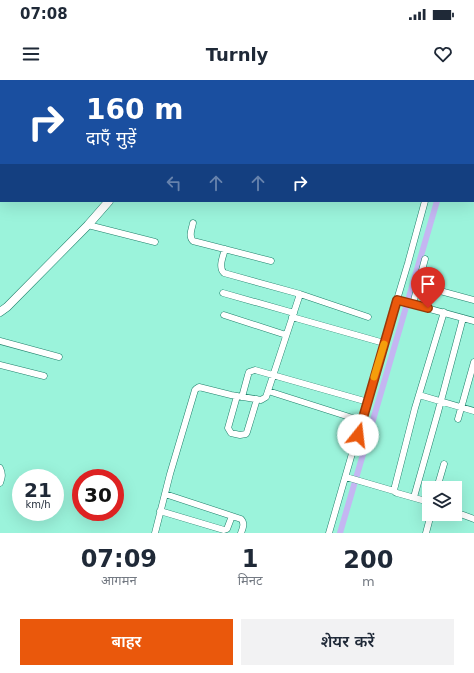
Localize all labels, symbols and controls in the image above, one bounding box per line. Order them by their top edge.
text: 07:08 [20,5,68,23]
icon: menu [20,43,42,65]
icon: heart [432,43,454,65]
text: Turnly [206,44,268,65]
text: 160 m [86,93,183,126]
icon: right [20,96,72,148]
text: दाएँ मुड़ें [86,127,136,148]
icon: left [163,172,185,194]
icon: ahead [205,172,227,194]
icon: ahead [247,172,269,194]
icon: right [289,172,311,194]
pin [411,267,445,308]
icon: arrive [417,273,439,295]
position arrow [337,414,379,456]
speed limit sign: 30 [72,469,124,521]
text: 21 [24,478,52,502]
map controls [422,481,462,521]
button: layers [422,481,462,521]
text: km/h [25,499,51,510]
text: 07:09 [81,545,157,573]
text: 1 [242,545,259,573]
text: 200 [343,546,393,574]
text: आगमन [101,573,137,588]
text: मिनट [238,573,263,588]
text: m [362,574,375,589]
button: बाहर [20,619,233,665]
button: शेयर करें [241,619,454,665]

